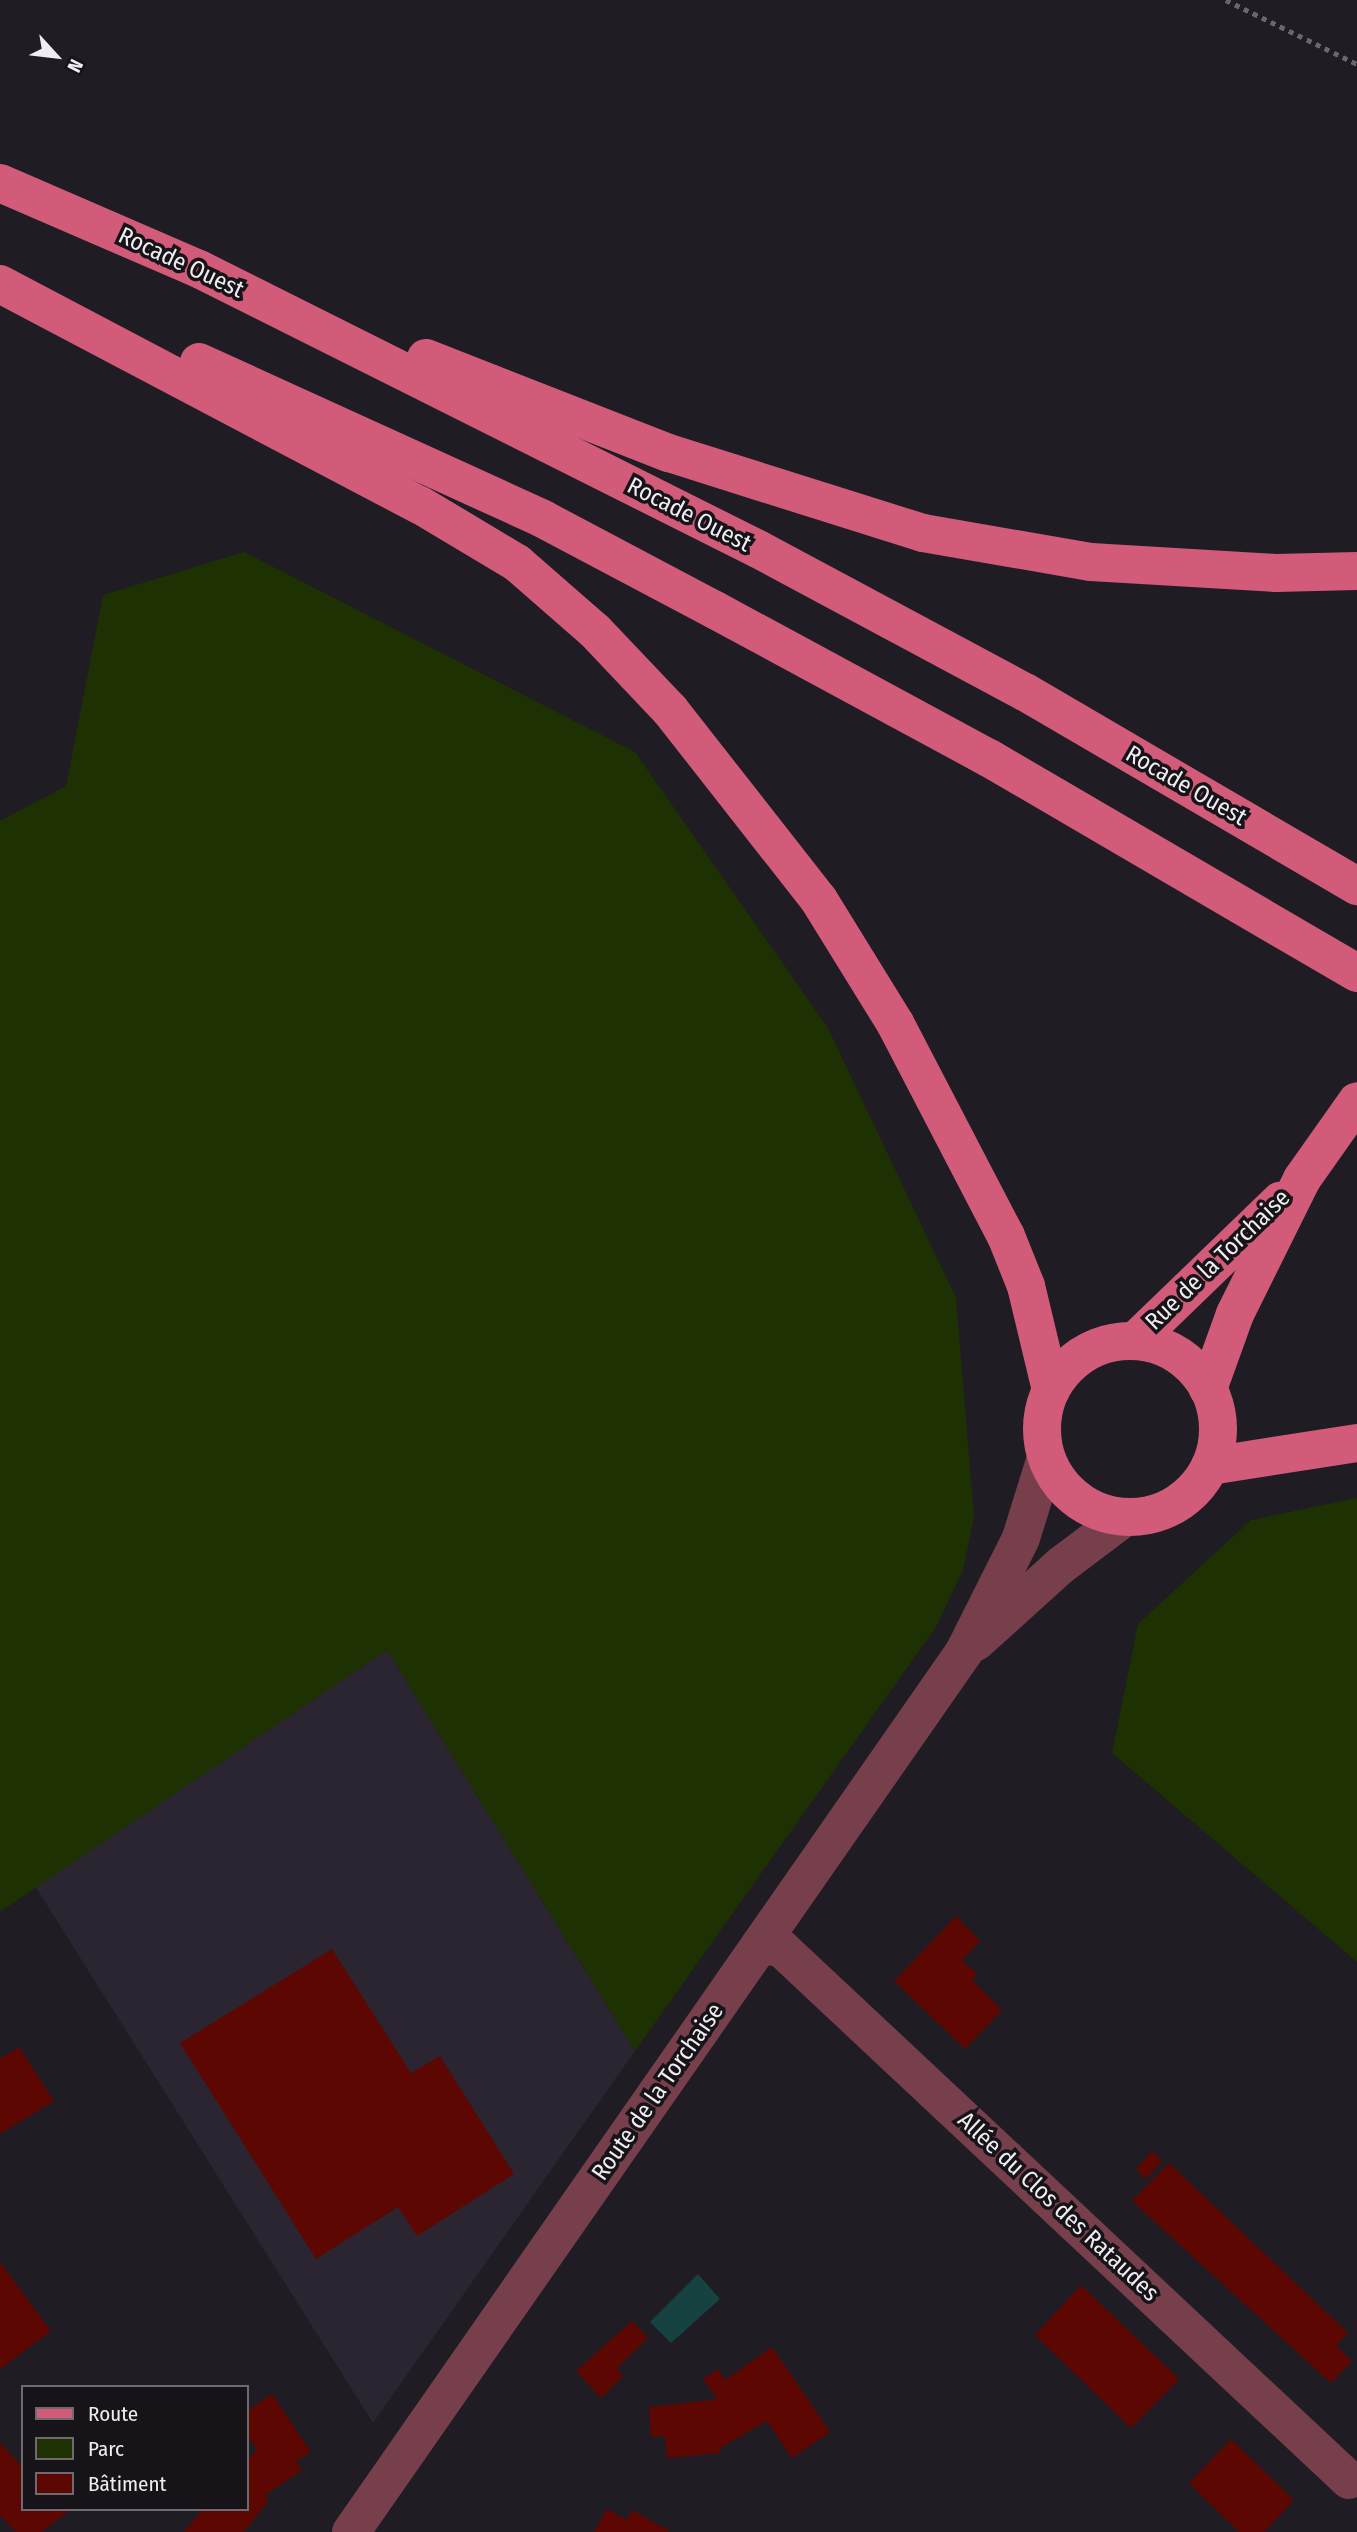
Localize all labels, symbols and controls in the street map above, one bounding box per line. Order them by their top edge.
north arrow [21,21,91,91]
text: N [62,55,88,76]
street label: Rocade Ouest [114,221,248,305]
street label: Rocade Ouest [622,472,756,558]
street label: Rocade Ouest [1120,740,1252,832]
street label: Rue de la Torchaise [1140,1184,1296,1336]
street label: Route de la Torchaise [586,1998,730,2186]
street label: Allée du Clos des Rataudes [951,2106,1165,2308]
legend [21,2385,248,2511]
text: Route [88,2401,138,2427]
text: Parc [88,2436,124,2462]
text: Bâtiment [88,2471,166,2497]

